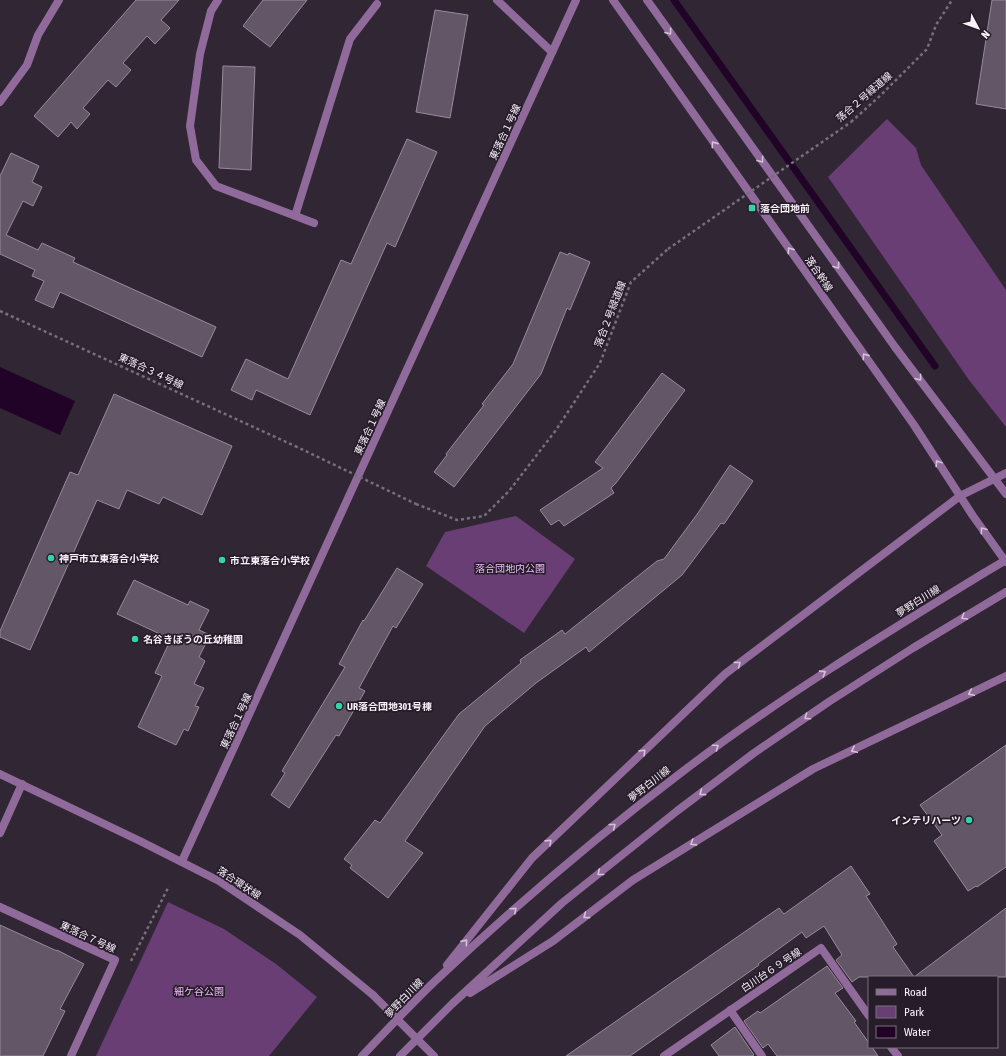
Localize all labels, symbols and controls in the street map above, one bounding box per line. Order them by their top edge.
north arrow [958,8,998,48]
one-way arrow [664,27,671,34]
text: N [979,28,992,41]
street label: 落合２号緑道線 [834,70,894,124]
street label: 東落合１号線 [487,102,523,162]
one-way arrow [712,141,719,148]
one-way arrow [756,156,764,163]
marker: 落合団地前 [747,203,757,213]
place label: 落合団地前 [760,203,810,214]
one-way arrow [788,247,795,254]
street label: 落合幹線 [803,254,835,294]
one-way arrow [832,261,839,268]
street label: 落合２号緑道線 [592,279,628,349]
street label: 東落合３４号線 [117,351,185,391]
one-way arrow [863,353,870,360]
one-way arrow [914,374,921,381]
street label: 東落合１号線 [352,397,388,457]
one-way arrow [936,460,943,467]
one-way arrow [981,528,988,535]
marker: 神戸市立東落合小学校 [46,553,56,563]
place label: 神戸市立東落合小学校 [59,553,159,564]
marker: 市立東落合小学校 [217,555,227,565]
place label: 市立東落合小学校 [230,555,310,566]
park label: 落合団地内公園 [475,563,545,574]
street label: 夢野白川線 [894,583,942,619]
one-way arrow [961,613,968,620]
marker: 名谷きぼうの丘幼稚園 [130,634,140,644]
place label: 名谷きぼうの丘幼稚園 [143,634,243,645]
one-way arrow [734,662,741,669]
one-way arrow [819,671,826,678]
one-way arrow [968,688,975,696]
street label: 東落合１号線 [218,691,254,751]
marker: UR落合団地301号棟 [334,701,344,711]
place label: UR落合団地301号棟 [347,701,432,712]
one-way arrow [805,712,812,719]
one-way arrow [712,744,719,752]
one-way arrow [850,745,858,753]
one-way arrow [638,750,646,757]
street label: 夢野白川線 [626,764,672,804]
one-way arrow [699,788,706,795]
place label: インテリハーツ [891,815,961,826]
marker: インテリハーツ [964,815,974,825]
one-way arrow [608,824,615,831]
one-way arrow [544,839,552,847]
one-way arrow [690,839,697,846]
street label: 落合環状線 [215,865,263,901]
one-way arrow [597,869,604,876]
one-way arrow [509,908,516,915]
one-way arrow [583,911,590,918]
street label: 東落合７号線 [58,919,118,955]
one-way arrow [461,939,468,946]
street label: 白川台６９号線 [739,946,803,994]
street label: 夢野白川線 [383,976,425,1020]
legend [868,976,998,1048]
text: Road [904,985,927,999]
park label: 細ケ谷公園 [174,986,224,997]
text: Park [904,1005,925,1019]
text: Water [904,1025,931,1039]

